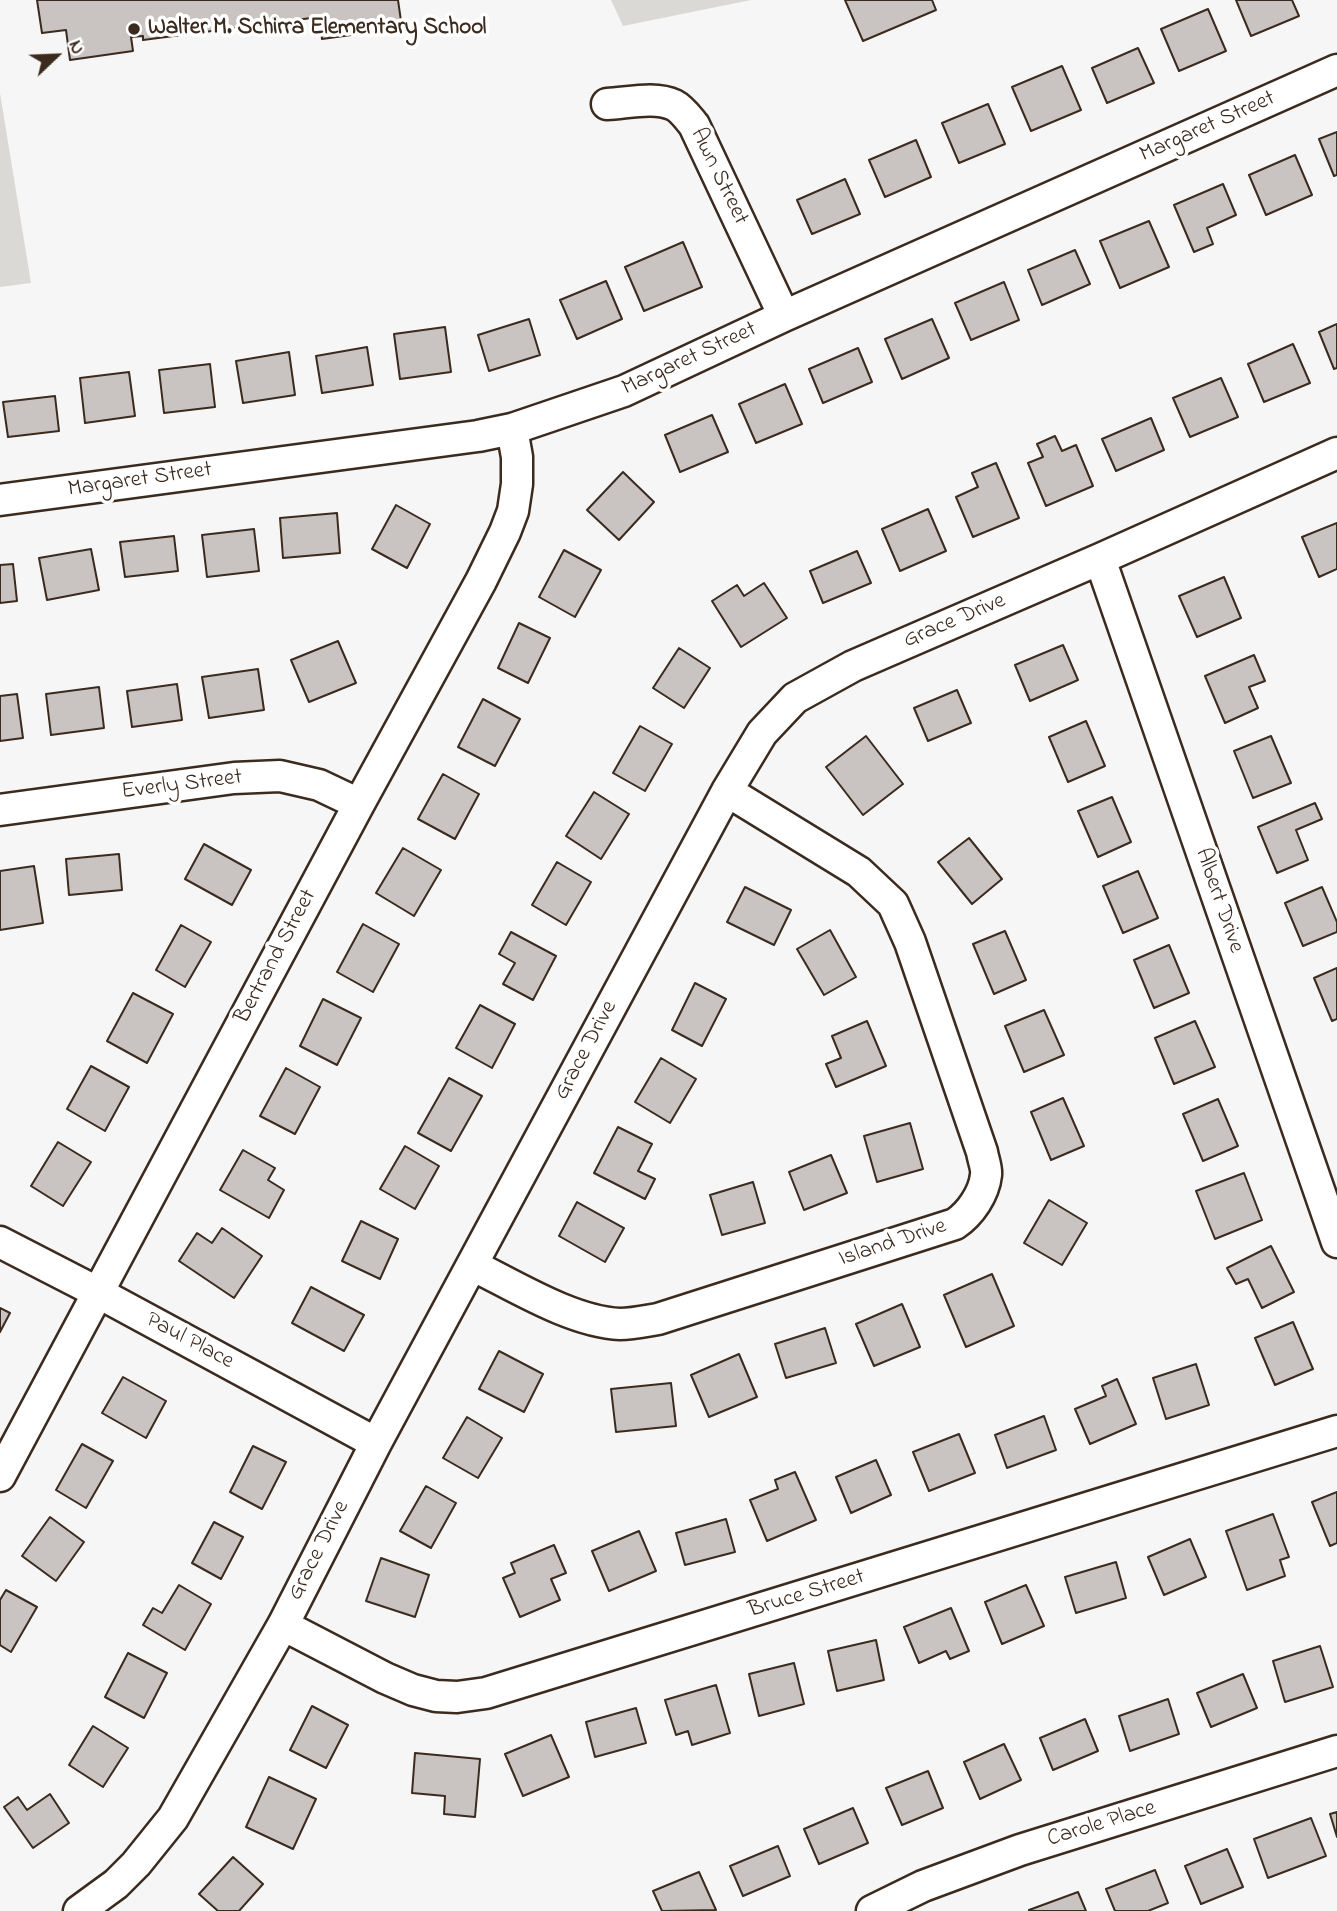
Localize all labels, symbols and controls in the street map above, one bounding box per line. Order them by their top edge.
place label: Walter M. Schirra Elementary School [148,15,486,43]
north arrow [21,21,91,91]
marker: Walter M. Schirra Elementary School [126,21,142,37]
text: N [61,36,91,59]
street label: Margaret Street [1136,86,1280,170]
street label: Awn Street [683,124,753,230]
street label: Margaret Street [618,317,762,403]
street label: Margaret Street [66,457,214,505]
street label: Grace Drive [900,588,1010,656]
street label: Everly Street [120,765,244,807]
street label: Albert Drive [1187,845,1249,957]
street label: Bertrand Street [230,885,324,1029]
street label: Grace Drive [549,997,625,1105]
street label: Island Drive [836,1214,950,1274]
street label: Paul Place [140,1307,238,1377]
street label: Grace Drive [283,1497,357,1605]
street label: Bruce Street [746,1564,868,1626]
street label: Carole Place [1044,1795,1160,1855]

